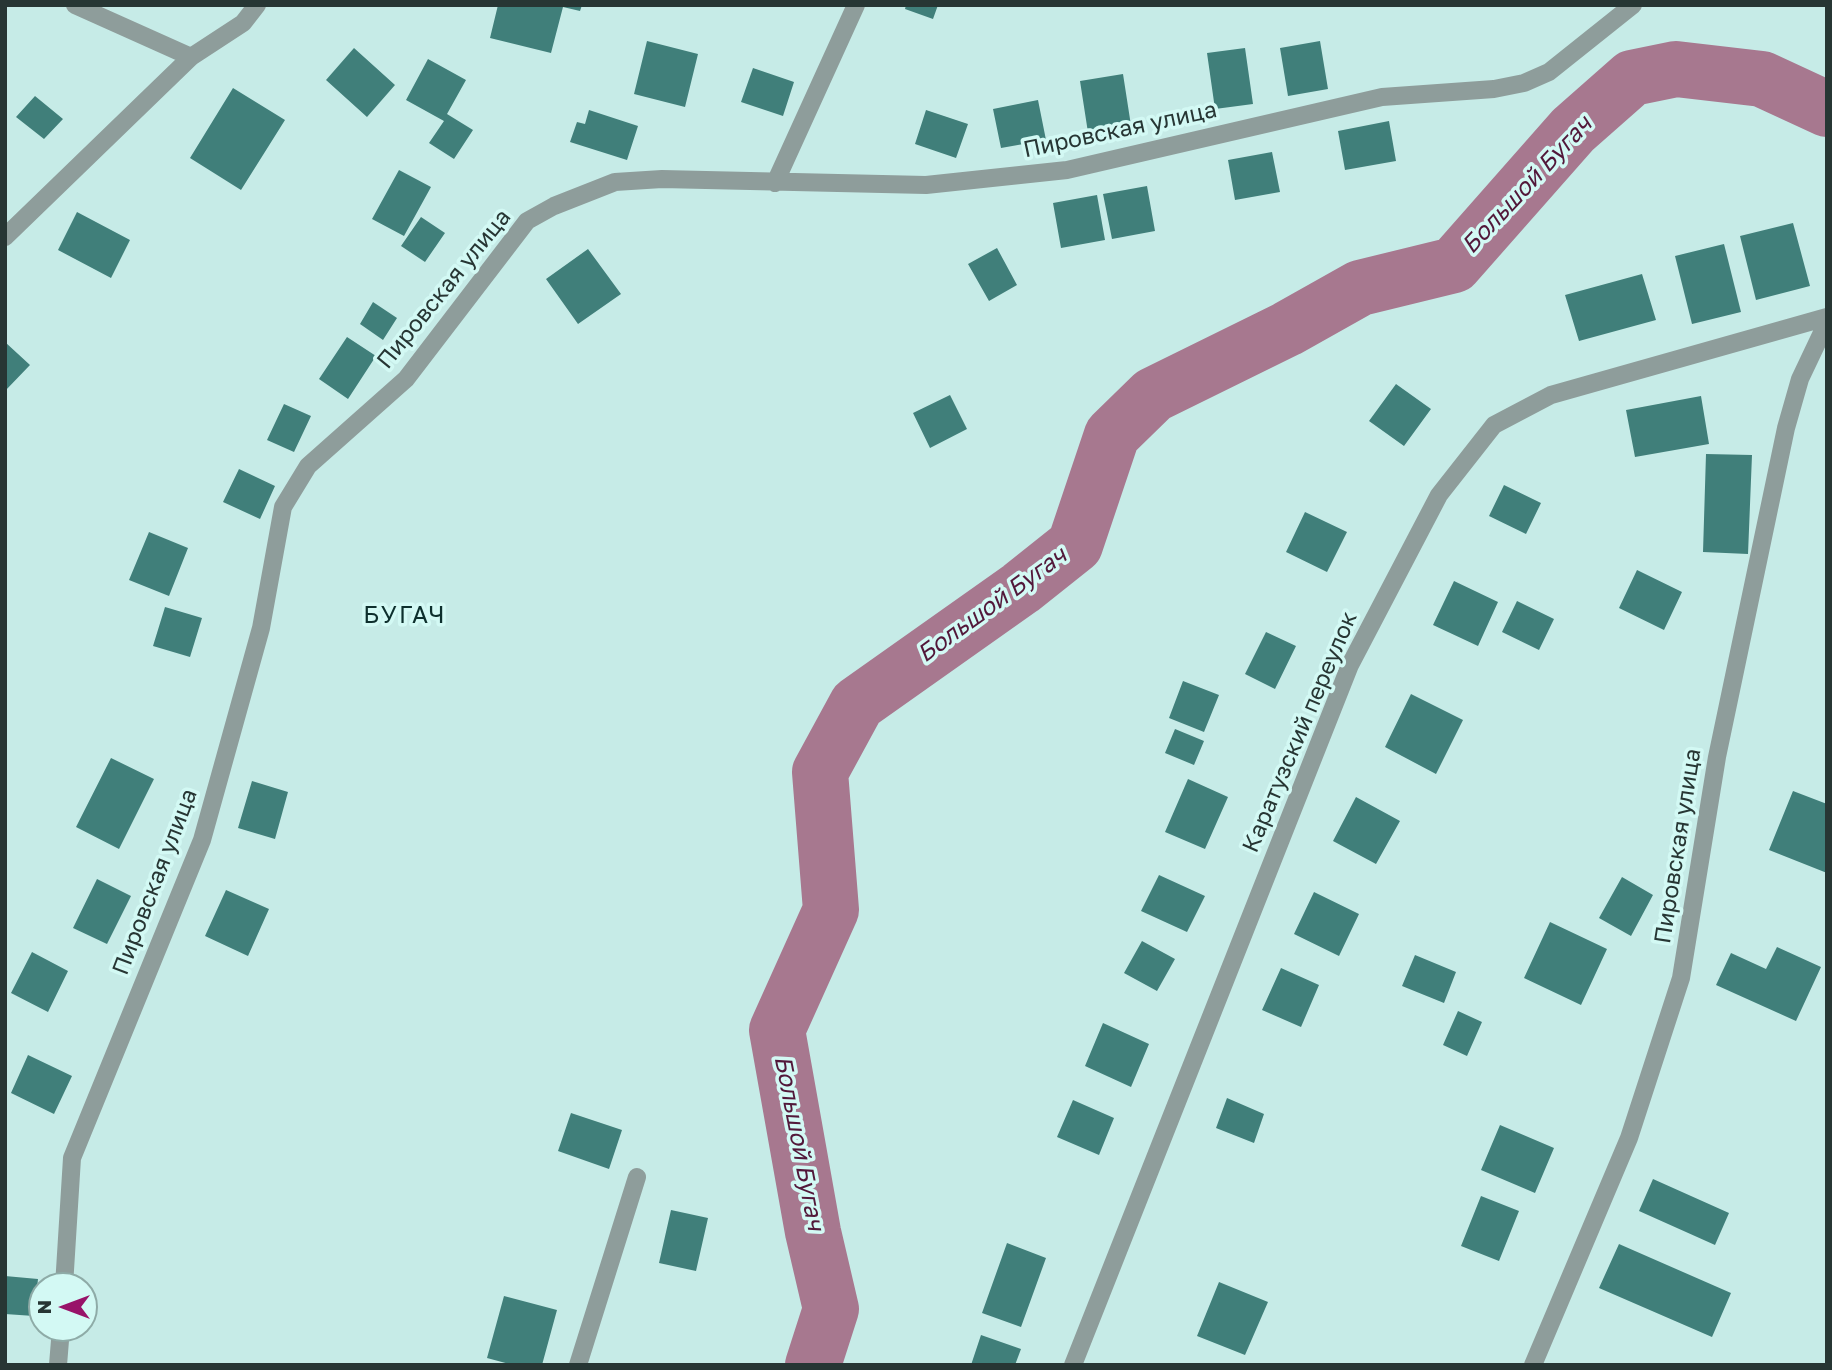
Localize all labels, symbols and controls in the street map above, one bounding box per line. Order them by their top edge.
street label: Пировская улица [1021,96,1219,164]
water label: Большой Бугач [1456,110,1598,260]
street label: Пировская улица [371,204,517,374]
water label: Большой Бугач [912,541,1072,669]
district label: БУГАЧ [364,601,446,629]
street label: Каратузский переулок [1237,608,1363,856]
street label: Пировская улица [1649,747,1707,945]
street label: Пировская улица [107,785,203,979]
water label: Большой Бугач [768,1053,830,1233]
north arrow [28,1272,98,1342]
text: N [32,1300,55,1314]

